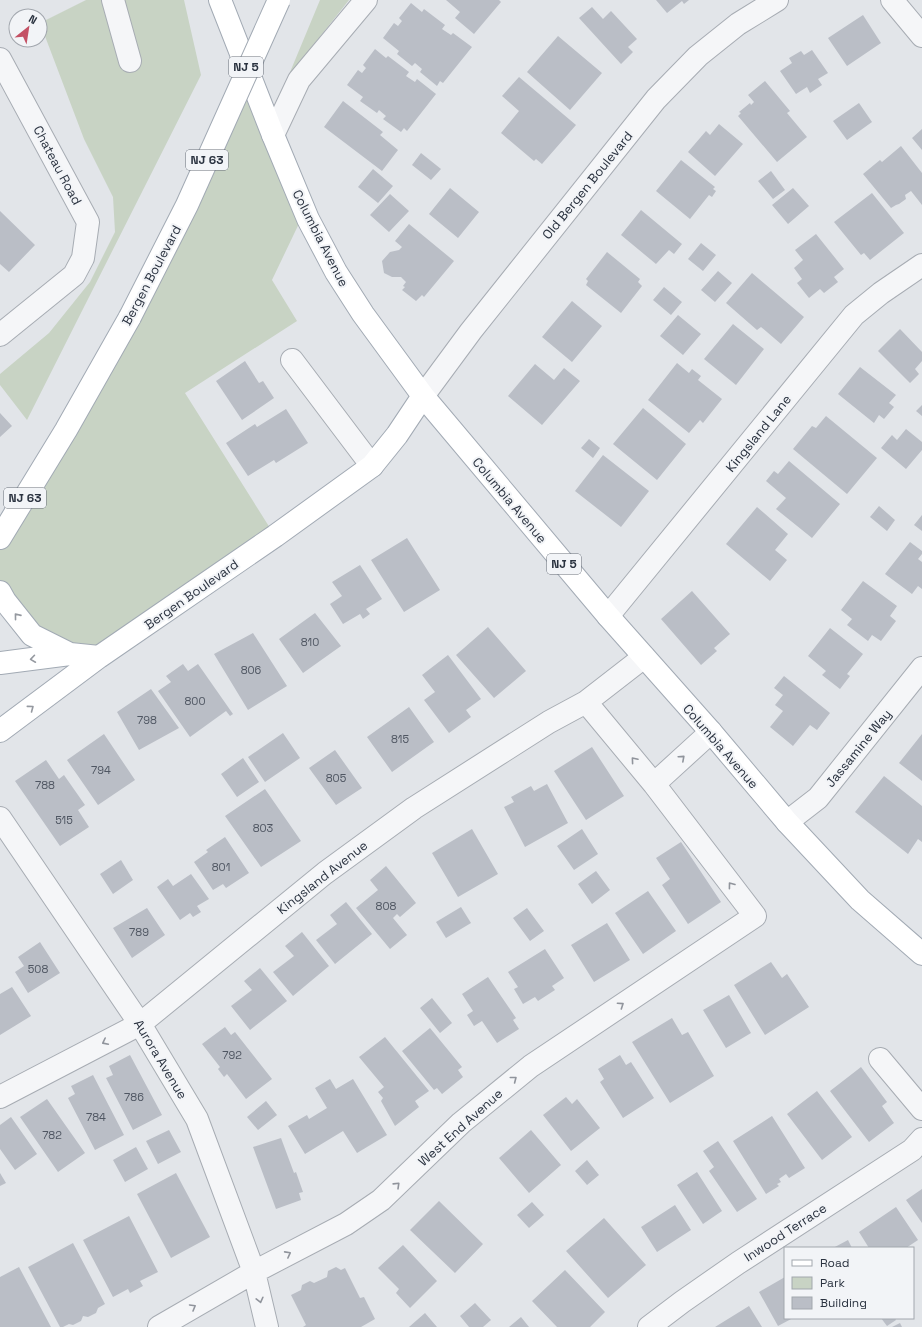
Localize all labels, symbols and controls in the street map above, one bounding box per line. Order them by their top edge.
north arrow [8,8,48,48]
text: N [26,11,40,27]
road number: NJ 5 [229,57,263,77]
street label: Chateau Road [30,123,86,208]
street label: Old Bergen Boulevard [538,128,636,243]
road number: NJ 63 [186,150,228,170]
street label: Columbia Avenue [289,187,352,290]
street label: Bergen Boulevard [118,222,185,328]
street label: Kingsland Lane [722,391,795,476]
street label: Columbia Avenue [469,454,550,547]
road number: NJ 63 [4,488,46,508]
road number: NJ 5 [547,554,581,574]
street label: Bergen Boulevard [141,556,242,633]
one-way arrow [14,613,21,620]
house number: 810 [301,635,319,649]
one-way arrow [30,654,36,663]
house number: 806 [241,663,262,677]
house number: 800 [185,694,205,708]
street label: Columbia Avenue [679,700,762,792]
one-way arrow [27,706,34,713]
street label: Jassamine Way [822,706,895,791]
house number: 798 [137,713,157,727]
house number: 815 [391,732,409,746]
one-way arrow [678,756,685,763]
one-way arrow [632,757,639,765]
house number: 794 [91,763,111,777]
house number: 805 [326,771,347,785]
house number: 788 [35,778,55,792]
house number: 515 [55,813,73,827]
house number: 803 [253,821,274,835]
street label: Kingsland Avenue [274,837,371,918]
house number: 801 [212,860,230,874]
one-way arrow [729,882,736,889]
house number: 808 [376,899,397,913]
house number: 789 [129,925,149,939]
house number: 508 [28,962,48,976]
one-way arrow [617,1002,624,1010]
street label: Aurora Avenue [130,1016,191,1102]
one-way arrow [102,1037,110,1045]
house number: 792 [222,1048,242,1062]
one-way arrow [510,1076,517,1083]
street label: West End Avenue [415,1085,506,1170]
house number: 786 [124,1090,144,1104]
house number: 784 [86,1110,106,1124]
house number: 782 [42,1128,62,1142]
one-way arrow [392,1182,400,1189]
street label: Inwood Terrace [741,1199,830,1265]
legend [784,1247,914,1319]
one-way arrow [284,1251,291,1259]
text: Road [820,1255,849,1271]
text: Park [820,1275,845,1291]
text: Building [820,1295,867,1311]
one-way arrow [256,1296,264,1303]
one-way arrow [189,1305,196,1312]

